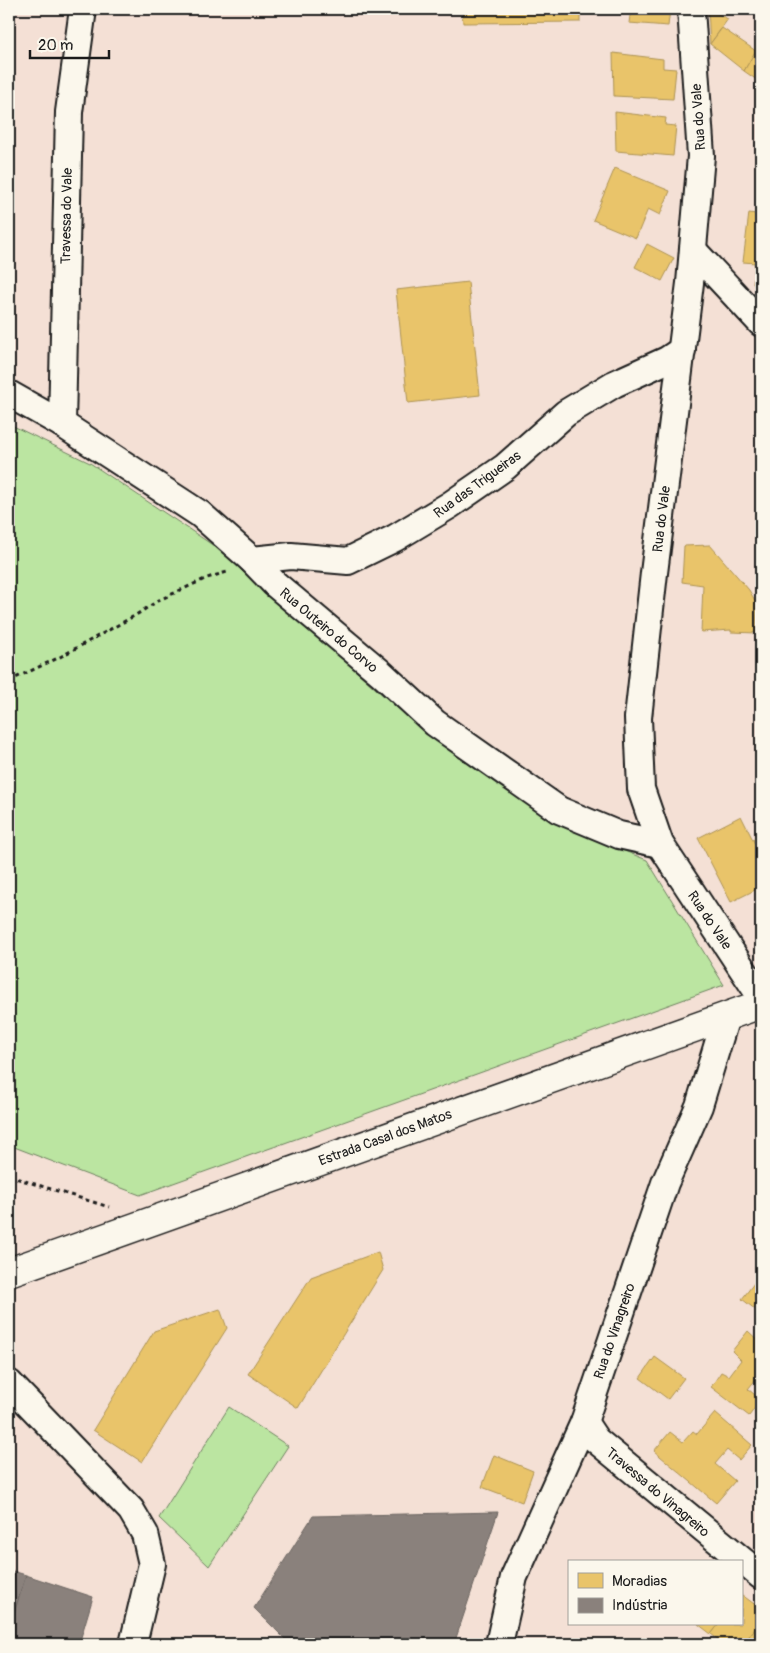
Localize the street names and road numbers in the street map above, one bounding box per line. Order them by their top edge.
street label: Rua do Vale [688,83,709,151]
street label: Travessa do Vale [57,168,76,264]
street label: Rua das Trigueiras [430,447,525,522]
street label: Rua do Vale [649,485,674,553]
street label: Rua Outeiro do Corvo [276,584,382,677]
street label: Rua do Vale [684,888,735,953]
street label: Estrada Casal dos Matos [316,1105,455,1169]
street label: Rua do Vinagreiro [590,1280,639,1381]
street label: Travessa do Vinagreiro [602,1444,713,1541]

